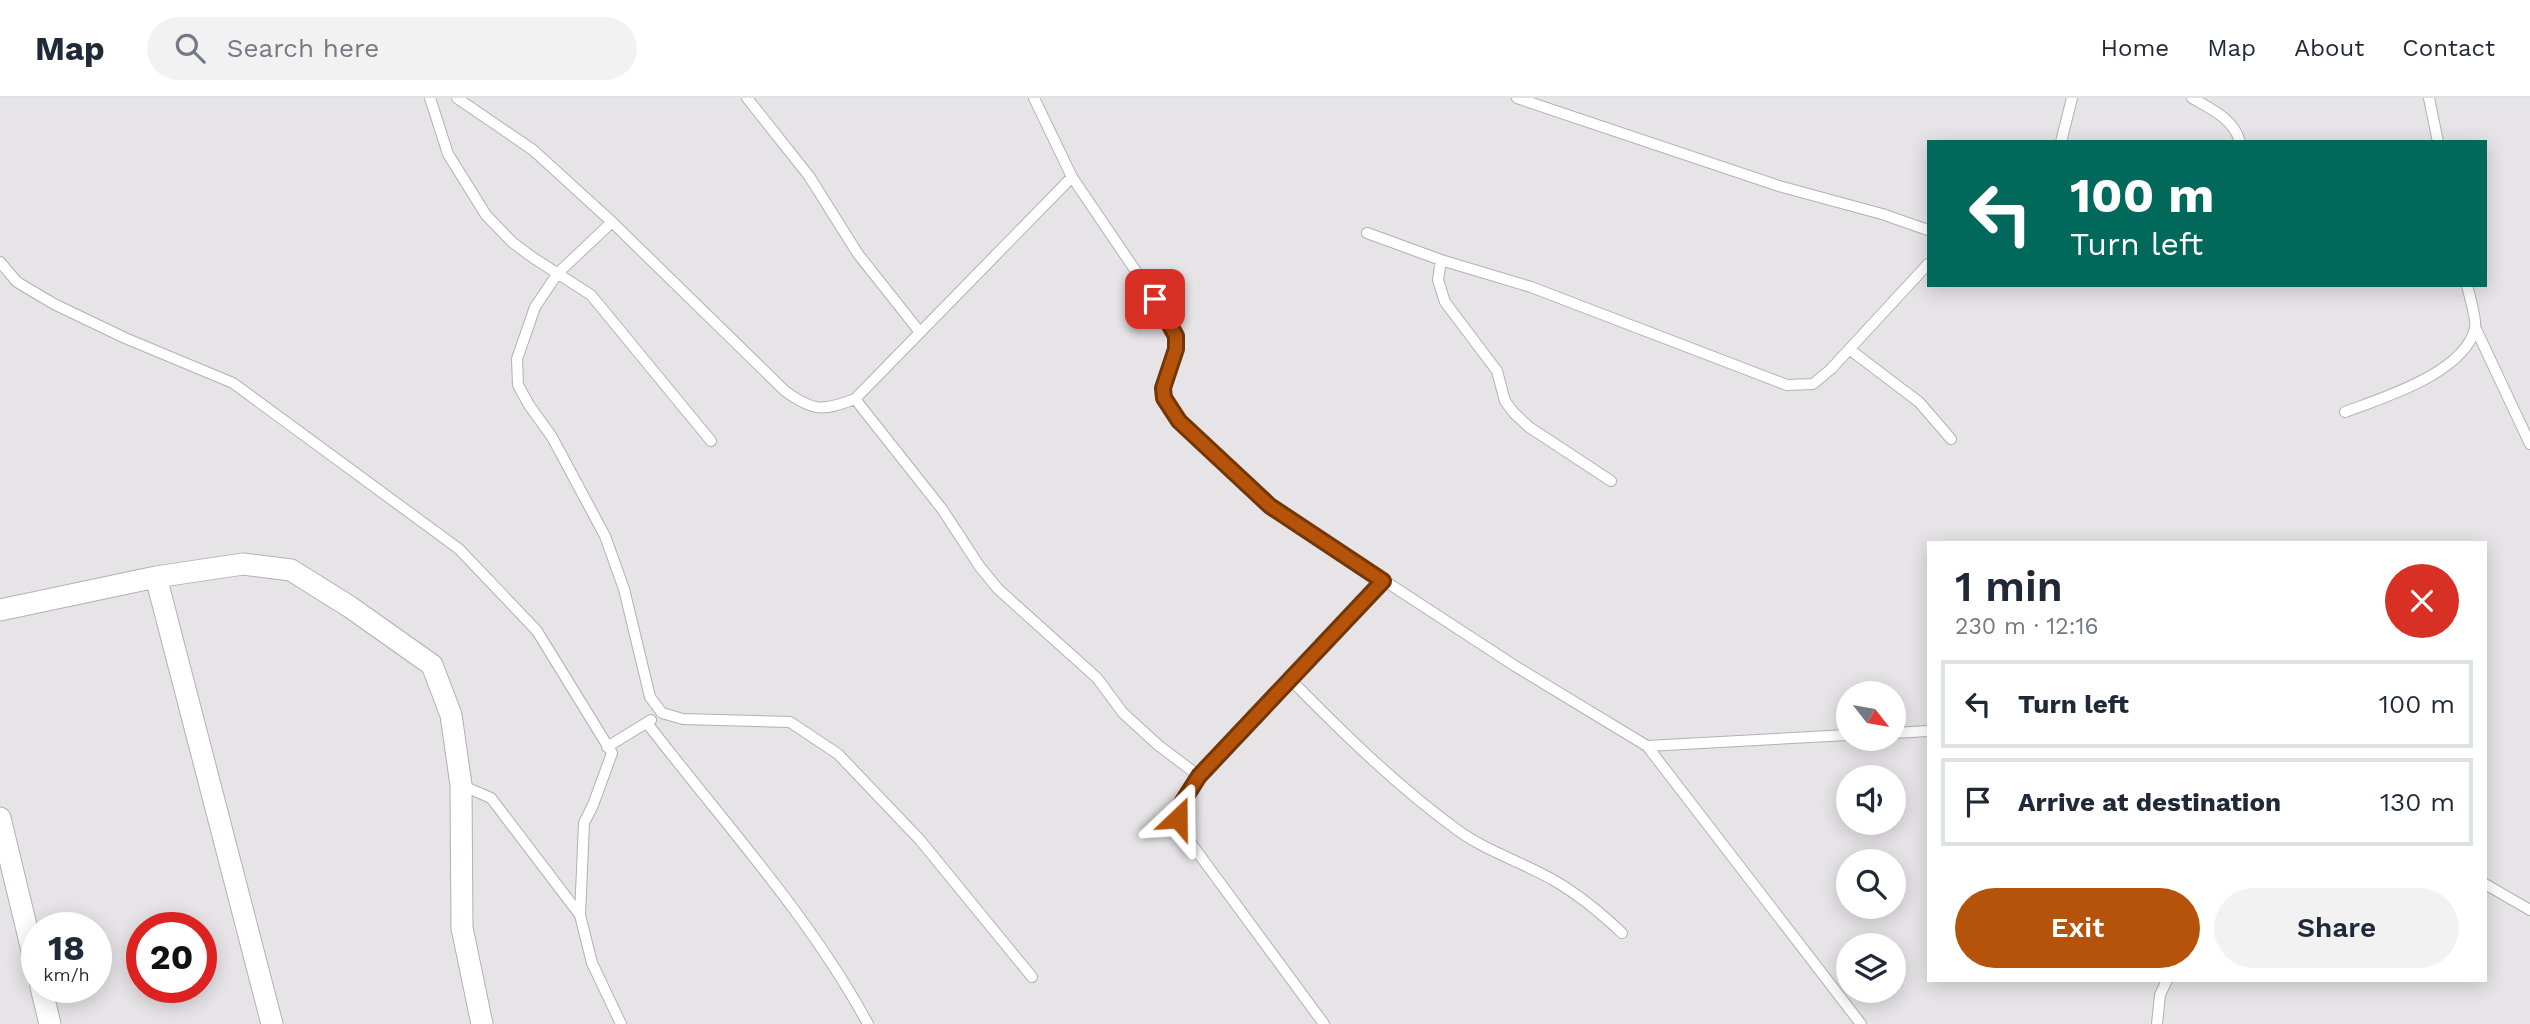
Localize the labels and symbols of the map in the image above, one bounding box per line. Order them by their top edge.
pin [1125,269,1185,329]
north arrow [1836,681,1906,751]
position arrow [1141,781,1215,855]
speed limit sign: 20 [126,912,217,1003]

